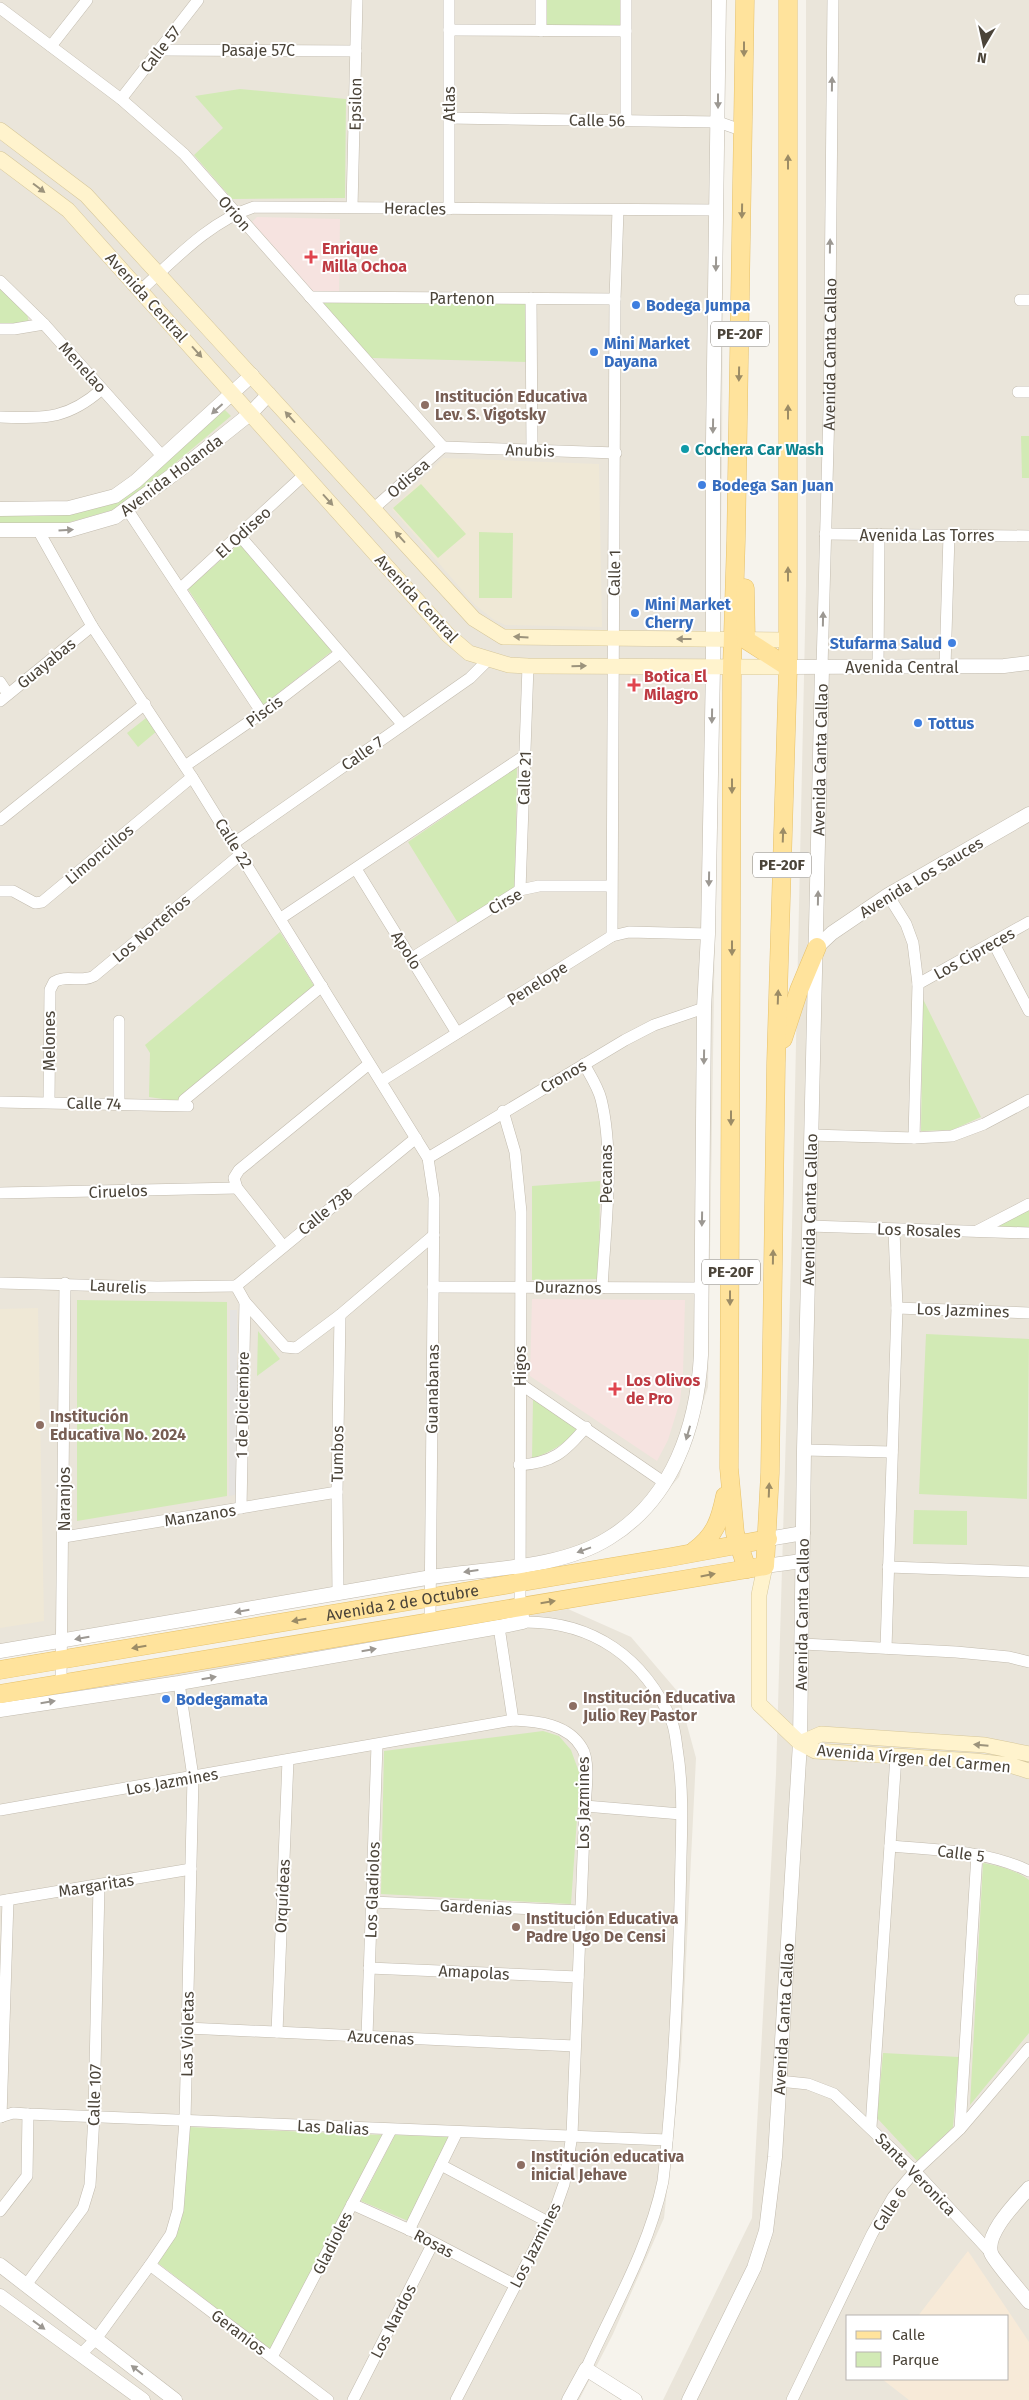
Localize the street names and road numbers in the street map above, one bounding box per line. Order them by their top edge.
street label: Calle 57 [136,22,185,77]
street label: Pasaje 57C [221,41,295,60]
street label: Epsilon [346,77,365,131]
street label: Atlas [440,86,459,122]
street label: Calle 56 [569,111,625,130]
street label: Orion [214,192,255,235]
street label: Heracles [384,198,446,219]
street label: Avenida Central [102,249,192,346]
street label: Avenida Canta Callao [819,278,840,431]
street label: Partenon [429,289,495,308]
road number: PE-20F [711,322,769,346]
street label: Menelao [55,338,110,397]
street label: Avenida Holanda [116,431,226,520]
street label: Anubis [505,440,555,461]
street label: Odisea [383,455,433,502]
street label: El Odiseo [212,503,275,562]
street label: Avenida Las Torres [860,526,994,545]
street label: Avenida Central [371,550,462,647]
street label: Calle 1 [605,550,624,596]
street label: Guayabas [13,634,79,693]
street label: Avenida Central [845,658,959,677]
street label: Avenida Canta Callao [809,683,832,836]
street label: Piscis [242,692,286,731]
street label: Calle 7 [338,732,387,775]
street label: Calle 21 [514,751,535,805]
street label: Calle 22 [211,815,256,872]
street label: Limoncillos [61,820,137,888]
street label: Avenida Los Sauces [856,833,987,922]
road number: PE-20F [753,852,811,878]
street label: Cirse [485,884,525,918]
street label: Los Norteños [109,890,194,966]
street label: Los Cipreces [930,923,1018,983]
street label: Apolo [387,927,426,973]
street label: Penelope [503,957,571,1009]
street label: Melones [40,1011,59,1071]
street label: Cronos [537,1056,590,1097]
street label: Calle 74 [67,1094,122,1113]
street label: Avenida Canta Callao [799,1133,821,1286]
street label: Pecanas [597,1144,616,1204]
street label: Ciruelos [88,1181,148,1202]
street label: Calle 73B [294,1184,356,1239]
street label: Los Rosales [877,1220,961,1241]
road number: PE-20F [702,1260,760,1284]
street label: Laurelis [89,1276,147,1297]
street label: Duraznos [534,1277,602,1298]
street label: Los Jazmines [916,1299,1010,1322]
street label: Guanabanas [422,1344,443,1434]
street label: Higos [511,1346,530,1386]
street label: 1 de Diciembre [232,1351,253,1459]
street label: Tumbos [328,1425,347,1483]
street label: Naranjos [55,1467,74,1531]
street label: Manzanos [163,1500,237,1531]
street label: Avenida Canta Callao [792,1538,813,1691]
street label: Avenida 2 de Octubre [325,1581,480,1625]
street label: Avenida Vírgen del Carmen [816,1741,1012,1776]
street label: Los Jazmines [574,1757,593,1850]
street label: Los Jazmines [125,1764,220,1799]
street label: Los Gladiolos [361,1841,384,1939]
street label: Calle 5 [936,1841,986,1866]
street label: Orquídeas [271,1858,294,1934]
street label: Margaritas [57,1870,135,1901]
street label: Gardenias [439,1896,513,1919]
street label: Avenida Canta Callao [770,1942,798,2096]
street label: Amapolas [438,1961,510,1984]
street label: Las Violetas [177,1991,198,2077]
street label: Azucenas [347,2026,415,2049]
street label: Calle 107 [84,2064,105,2126]
street label: Las Dalias [297,2116,369,2139]
street label: Santa Veronica [871,2129,960,2220]
street label: Calle 6 [868,2184,910,2235]
street label: Los Jazmines [506,2199,565,2291]
street label: Gladioles [309,2209,356,2278]
street label: Rosas [411,2225,457,2262]
street label: Los Nardos [367,2281,420,2361]
street label: Geranios [207,2306,270,2359]

